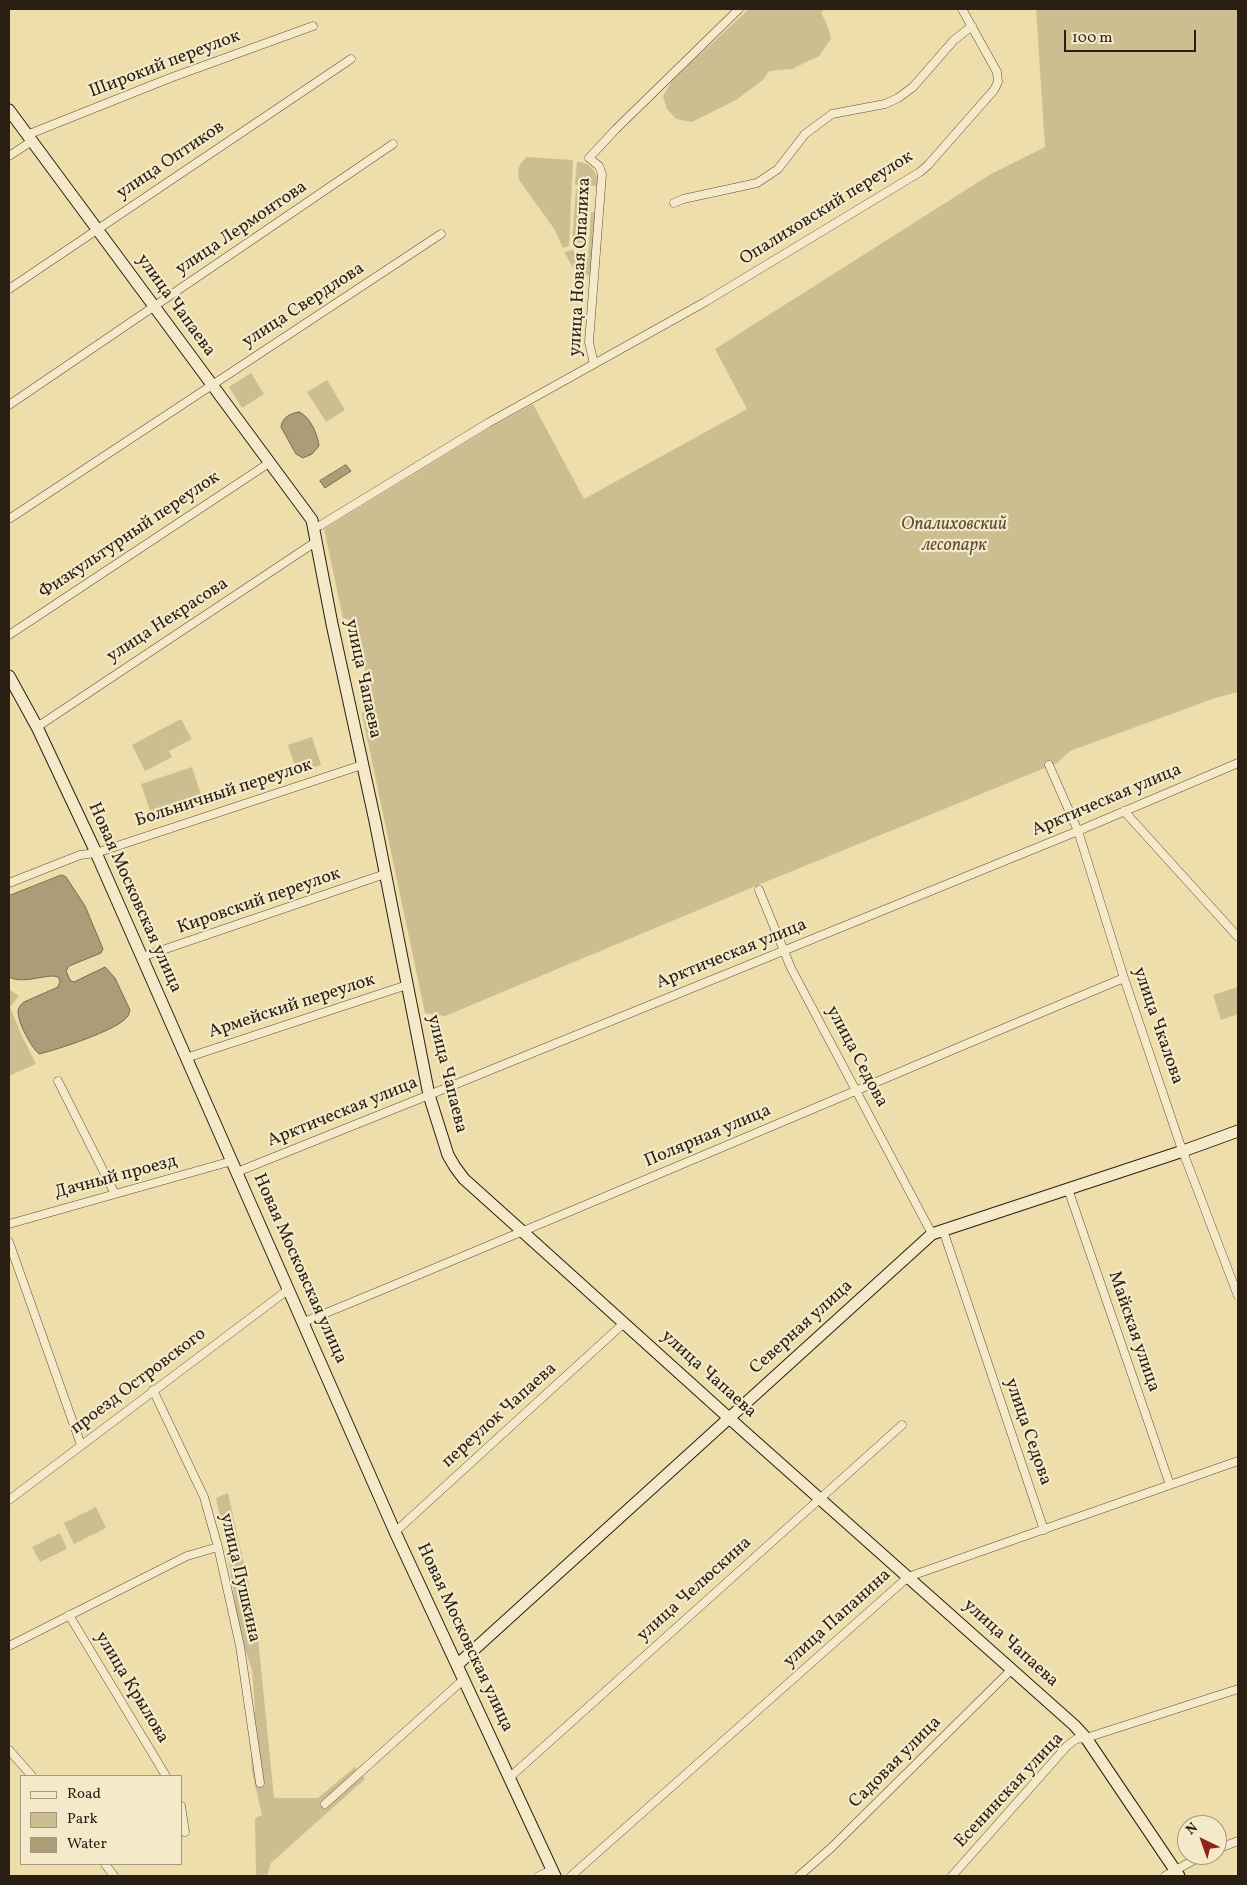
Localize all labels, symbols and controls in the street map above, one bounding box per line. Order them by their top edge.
scale bar [1067,20,1200,52]
street label: Широкий переулок [86,26,244,104]
text: 100 m [1072,28,1112,49]
street label: улица Оптиков [113,117,229,205]
street label: Опалиховский переулок [736,147,918,271]
street label: улица Лермонтова [172,177,312,281]
street label: улица Новая Опалиха [566,177,596,357]
street label: улица Чапаева [131,251,219,361]
street label: улица Свердлова [239,259,369,353]
street label: Физкультурный переулок [36,467,224,605]
park label: Опалиховский лесопарк [901,515,1007,558]
street label: улица Некрасова [103,574,233,668]
street label: улица Чапаева [339,617,385,741]
street label: Больничный переулок [133,755,315,833]
street label: Арктическая улица [1029,760,1185,842]
street label: Новая Московская улица [82,800,186,996]
street label: Кировский переулок [175,864,343,940]
street label: Арктическая улица [654,915,810,995]
street label: улица Чкалова [1127,965,1187,1087]
street label: Армейский переулок [206,970,378,1044]
street label: улица Седова [820,1003,892,1111]
street label: улица Чапаева [421,1013,471,1135]
street label: Арктическая улица [265,1073,421,1153]
street label: Полярная улица [641,1101,775,1173]
street label: Дачный проезд [52,1151,180,1205]
street label: Новая Московская улица [247,1171,351,1367]
street label: Майская улица [1102,1269,1164,1395]
street label: Северная улица [746,1276,858,1380]
street label: проезд Островского [67,1324,211,1440]
street label: улица Чапаева [656,1326,760,1424]
street label: переулок Чапаева [438,1359,562,1473]
street label: улица Седова [999,1376,1055,1488]
street label: улица Пушкина [214,1511,264,1645]
street label: улица Челюскина [633,1533,757,1647]
street label: Новая Московская улица [411,1540,517,1736]
street label: улица Папанина [780,1565,896,1673]
street label: улица Чапаева [958,1595,1062,1693]
street label: улица Крылова [89,1628,173,1748]
street label: Садовая улица [845,1712,947,1814]
street label: Есенинская улица [951,1729,1069,1853]
legend [20,1775,182,1865]
text: Road [67,1784,101,1805]
text: Park [67,1809,98,1830]
north arrow [1177,1815,1227,1865]
text: N [1182,1819,1202,1840]
text: Water [67,1834,107,1855]

